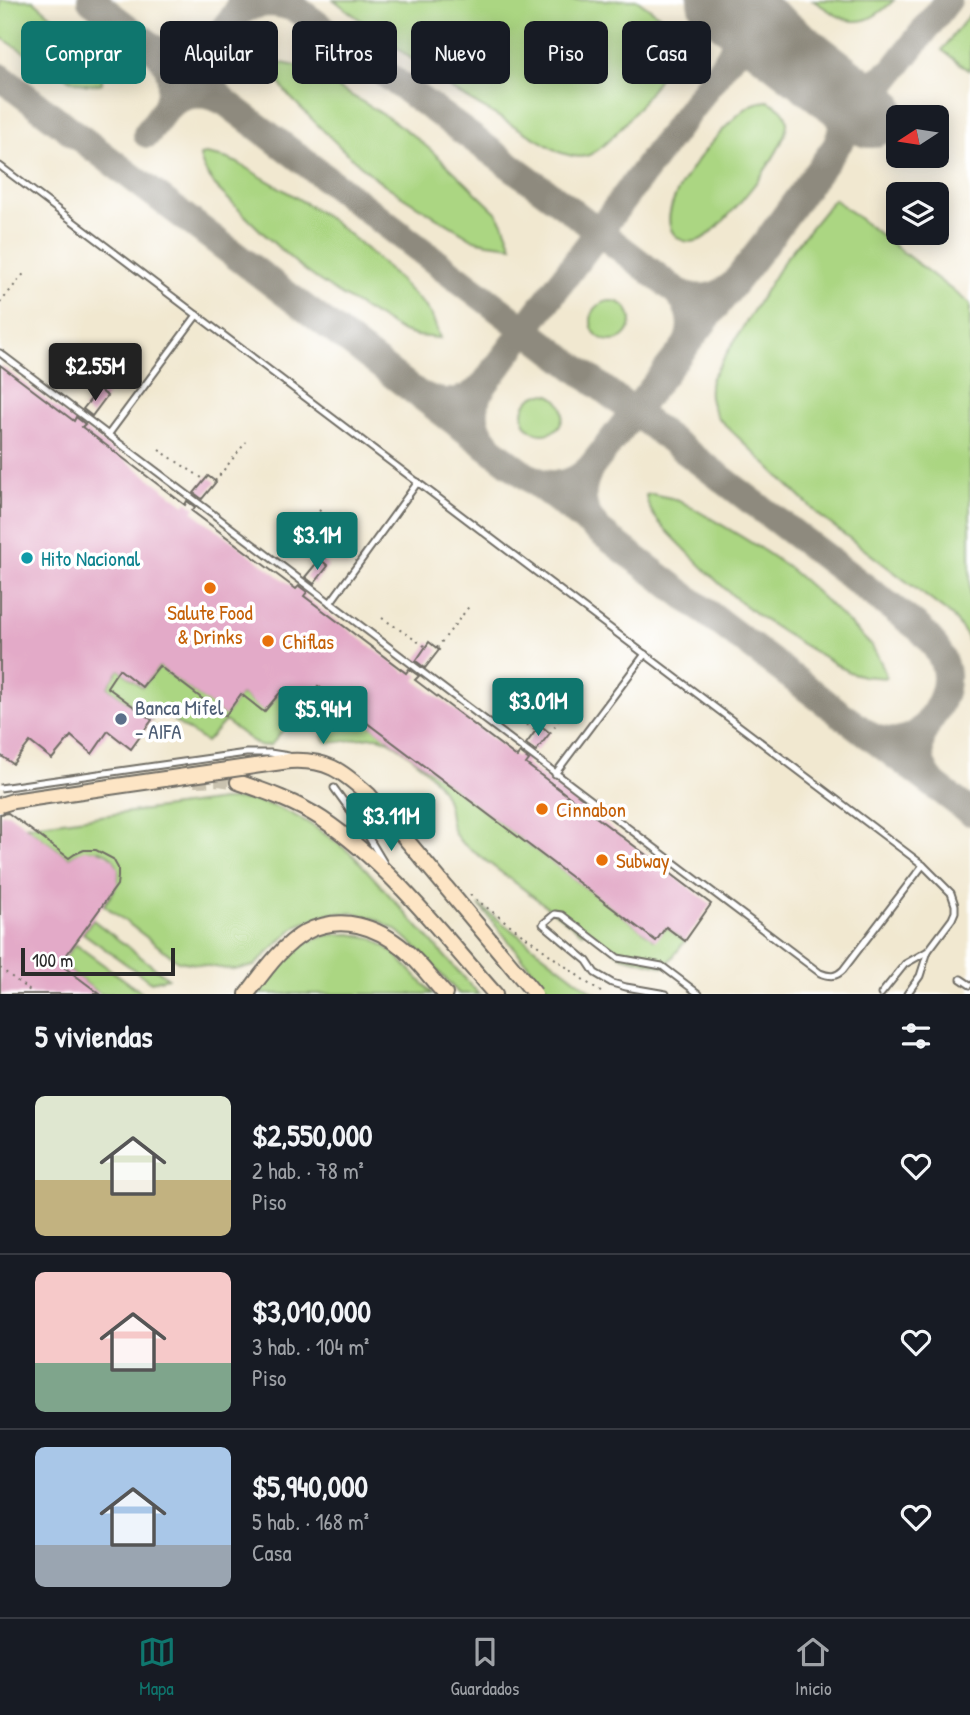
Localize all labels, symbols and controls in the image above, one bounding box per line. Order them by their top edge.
chip: Comprar [21,21,146,84]
chip: Alquilar [160,21,278,84]
chip: Filtros [292,21,397,84]
chip: Nuevo [411,21,510,84]
chip: Piso [524,21,608,84]
chip: Casa [622,21,711,84]
north arrow [886,105,948,168]
map controls [886,105,949,245]
button: layers [886,182,949,245]
pin: $2.55M [38,344,152,403]
text: $2.55M [65,350,125,381]
pin: $3.1M [268,512,366,572]
text: $3.1M [293,519,341,550]
place label: Hito Nacional [41,544,140,573]
marker: Hito Nacional [19,550,35,566]
marker: Salute Food & Drinks [202,580,218,596]
place label: Salute Food & Drinks [167,598,253,651]
place label: Chiflas [282,627,334,656]
marker: Chiflas [260,633,276,649]
pin: $3.01M [481,678,595,738]
text: $3.01M [508,685,568,716]
pin: $5.94M [266,686,380,746]
place label: Banca Mifel - AIFA [135,693,224,746]
text: $5.94M [294,693,352,724]
marker: Banca Mifel - AIFA [113,711,129,727]
pin: $3.11M [334,794,448,853]
place label: Cinnabon [556,795,626,824]
text: $3.11M [362,800,420,831]
marker: Cinnabon [534,801,550,817]
place label: Subway [616,846,670,875]
marker: Subway [594,852,610,868]
scale bar [21,945,175,977]
text: 100 m [32,947,73,973]
text: 5 viviendas [35,1016,153,1056]
icon: filters [897,1017,935,1055]
text: $2,550,000 [252,1115,373,1155]
icon: home [91,1124,175,1208]
icon: heart [897,1147,935,1185]
text: 2 hab. · 78 m² [252,1155,364,1186]
text: Piso [252,1186,286,1217]
text: $3,010,000 [252,1291,371,1331]
icon: home [91,1300,175,1384]
icon: heart [897,1323,935,1361]
text: 3 hab. · 104 m² [252,1331,369,1362]
text: Piso [252,1362,286,1393]
text: $5,940,000 [252,1466,368,1506]
icon: home [91,1475,175,1559]
icon: heart [897,1498,935,1536]
text: 5 hab. · 168 m² [252,1506,369,1537]
text: Casa [252,1537,292,1568]
tab: Mapa [138,1633,176,1701]
tab: Guardados [451,1633,519,1701]
tab: Inicio [794,1633,832,1701]

